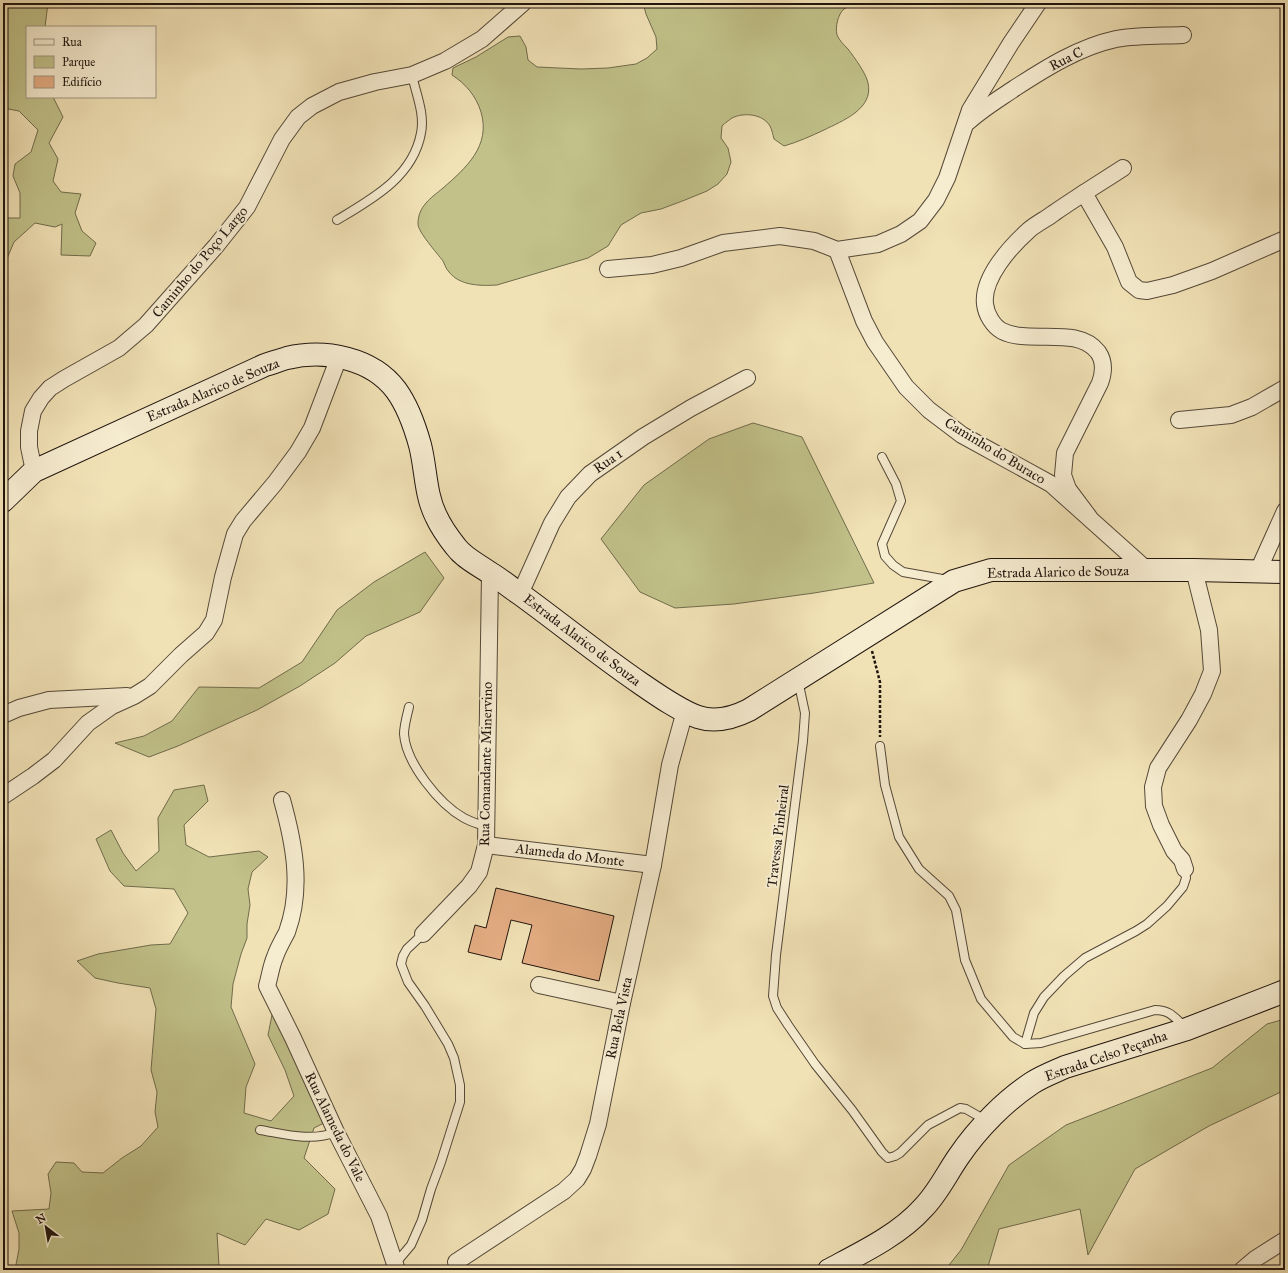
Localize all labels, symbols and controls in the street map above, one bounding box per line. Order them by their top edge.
legend [26,26,156,98]
text: Rua [62,35,83,49]
street label: Rua C [1046,43,1086,75]
text: Parque [62,55,95,70]
text: Edifício [62,75,102,89]
street label: Caminho do Poço Largo [149,203,251,321]
street label: Estrada Alarico de Souza [144,354,282,426]
street label: Caminho do Buraco [941,414,1049,488]
street label: Rua 1 [590,445,626,477]
street label: Estrada Alarico de Souza [987,562,1129,582]
street label: Estrada Alarico de Souza [520,590,644,690]
street label: Rua Comandante Minervino [476,681,496,847]
street label: Travessa Pinheiral [763,783,793,888]
street label: Alameda do Monte [514,840,626,870]
street label: Rua Bela Vista [602,975,636,1061]
street label: Estrada Celso Peçanha [1043,1027,1169,1085]
street label: Rua Alameda do Vale [301,1069,369,1185]
north arrow [26,1207,66,1247]
text: N [34,1211,49,1227]

